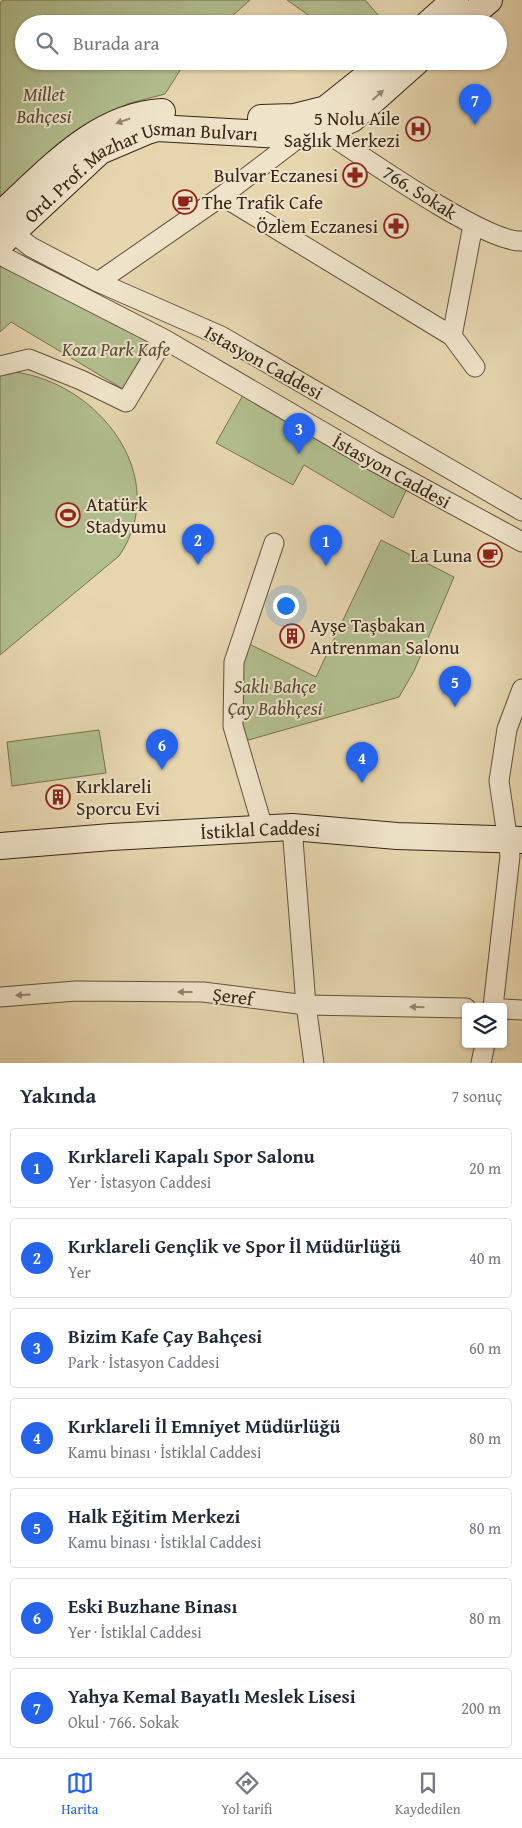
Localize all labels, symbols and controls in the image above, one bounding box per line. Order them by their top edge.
search box [15,15,507,70]
icon: search [33,29,61,57]
text: Burada ara [73,29,160,57]
park label: Millet Bahçesi [16,80,72,130]
pin: 7 [459,84,491,125]
one-way arrow [371,89,383,101]
place label: 5 Nolu Aile Sağlık Merkezi [284,104,400,154]
street label: Ord. Prof. Mazhar Usman Bulvarı [17,114,259,229]
hospital icon: 5 Nolu Aile Sağlık Merkezi [405,116,431,142]
one-way arrow [115,118,130,125]
street label: 766. Sokak [377,158,463,226]
place label: Bulvar Eczanesi [214,161,338,189]
pharmacy icon: Bulvar Eczanesi [342,162,368,188]
place label: The Trafik Cafe [202,188,323,216]
cafe icon: The Trafik Cafe [172,189,198,215]
place label: Özlem Eczanesi [256,212,378,240]
pharmacy icon: Özlem Eczanesi [383,213,409,239]
street label: Istasyon Caddesi [200,318,328,406]
park label: Koza Park Kafe [61,335,171,363]
pin: 3 [283,413,315,454]
street label: İstasyon Caddesi [328,427,456,515]
place label: Atatürk Stadyumu [86,490,167,540]
sports icon: Atatürk Stadyumu [55,502,81,528]
pin: 2 [182,524,214,565]
pin: 1 [310,525,342,566]
place label: La Luna [410,541,472,569]
cafe icon: La Luna [477,542,503,568]
your location [273,593,299,619]
place label: Ayşe Taşbakan Antrenman Salonu [310,611,460,661]
building icon: Ayşe Taşbakan Antrenman Salonu [279,623,305,649]
pin: 5 [439,666,471,707]
park label: Saklı Bahçe Çay Babhçesi [228,672,322,722]
pin: 6 [146,729,178,770]
pin: 4 [346,742,378,783]
place label: Kırklareli Sporcu Evi [76,772,160,822]
building icon: Kırklareli Sporcu Evi [45,784,71,810]
street label: İstiklal Caddesi [200,813,322,846]
street label: Şeref [211,980,257,1013]
one-way arrow [177,988,193,996]
one-way arrow [15,991,31,999]
one-way arrow [409,1003,425,1011]
map controls [462,1003,507,1048]
button: layers [462,1003,507,1048]
text: Yakında [20,1080,96,1111]
text: 7 sonuç [452,1084,502,1108]
text: Kırklareli Kapalı Spor Salonu [68,1142,315,1170]
text: 1 [33,1156,41,1180]
text: 20 m [469,1156,501,1180]
text: Yer · İstasyon Caddesi [68,1170,211,1194]
text: Kırklareli Gençlik ve Spor İl Müdürlüğü [68,1232,401,1260]
text: 2 [33,1246,41,1270]
text: 40 m [469,1246,501,1270]
text: Yer [68,1260,91,1284]
text: Bizim Kafe Çay Bahçesi [68,1322,262,1350]
text: 3 [33,1336,41,1360]
text: 60 m [469,1336,501,1360]
text: Park · İstasyon Caddesi [68,1350,219,1374]
text: Kırklareli İl Emniyet Müdürlüğü [68,1412,340,1440]
text: 4 [33,1426,41,1450]
text: 80 m [469,1426,501,1450]
text: Kamu binası · İstiklal Caddesi [68,1440,261,1464]
text: Halk Eğitim Merkezi [68,1502,241,1530]
text: 5 [33,1516,41,1540]
text: 80 m [469,1516,501,1540]
text: Kamu binası · İstiklal Caddesi [68,1530,261,1554]
text: Eski Buzhane Binası [68,1592,237,1620]
text: 6 [33,1606,41,1630]
text: 80 m [469,1606,501,1630]
text: Yer · İstiklal Caddesi [68,1620,202,1644]
text: Yahya Kemal Bayatlı Meslek Lisesi [68,1682,356,1710]
text: 7 [33,1696,41,1720]
text: 200 m [461,1696,501,1720]
text: Okul · 766. Sokak [68,1710,179,1734]
tab: Harita [61,1769,98,1819]
tab: Yol tarifi [221,1769,272,1819]
tab: Kaydedilen [395,1769,461,1819]

